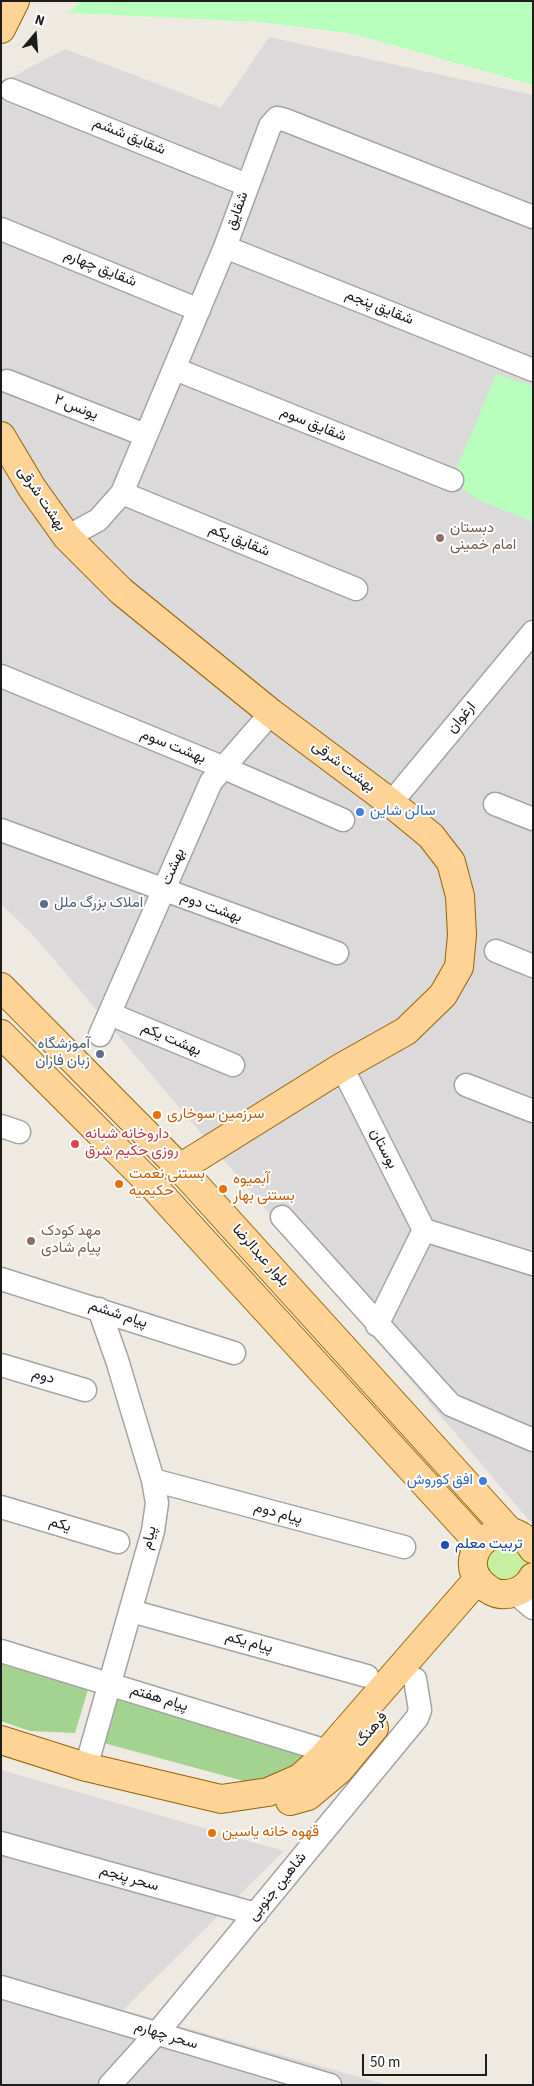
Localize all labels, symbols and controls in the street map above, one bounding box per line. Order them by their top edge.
north arrow [10,10,60,60]
text: N [32,10,47,32]
street label: شقایق ششم [90,114,168,160]
street label: شقایق [223,189,253,233]
street label: شقایق چهارم [61,246,139,292]
street label: شقایق پنجم [342,286,416,330]
street label: یونس ۲ [51,391,101,425]
street label: شقایق سوم [277,404,349,446]
street label: بهشت شرقی [13,463,69,535]
place label: دبستان امام خمینی [450,520,516,555]
street label: شقایق یکم [206,521,272,561]
marker: دبستان امام خمینی [434,532,446,544]
street label: ارغوان [444,699,480,737]
street label: بهشت سوم [138,726,208,768]
street label: بهشت شرقی [308,737,378,797]
place label: سالن شاین [370,803,436,821]
marker: سالن شاین [354,806,366,818]
street label: بهشت [158,846,190,888]
street label: بهشت دوم [178,889,244,927]
place label: املاک بزرگ ملل [54,895,143,913]
marker: املاک بزرگ ملل [38,898,50,910]
street label: بهشت یکم [138,1019,204,1061]
place label: آموزشگاه زبان فاران [35,1036,90,1071]
marker: آموزشگاه زبان فاران [94,1048,106,1060]
place label: سرزمین سوخاری [167,1106,264,1124]
marker: سرزمین سوخاری [151,1109,163,1121]
place label: داروخانه شبانه روزی حکیم شرق [85,1126,179,1161]
street label: بوستان [365,1126,401,1172]
marker: داروخانه شبانه روزی حکیم شرق [69,1138,81,1150]
place label: بستنی نعمت حکیمیه [129,1166,205,1201]
place label: آبمیوه بستنی بهار [233,1171,295,1206]
marker: بستنی نعمت حکیمیه [113,1178,125,1190]
marker: آبمیوه بستنی بهار [217,1183,229,1195]
street label: بلوار عبدالرضا [227,1221,293,1291]
place label: مهد کودک پیام شادی [41,1223,101,1258]
marker: مهد کودک پیام شادی [25,1235,37,1247]
street label: پیام ششم [86,1297,150,1333]
street label: دوم [30,1365,56,1389]
place label: افق کوروش [407,1472,473,1490]
marker: افق کوروش [477,1475,489,1487]
street label: پیام دوم [252,1499,304,1529]
street label: یکم [47,1513,73,1537]
street label: پیام [139,1525,161,1551]
place label: تربیت معلم [455,1536,523,1554]
marker: تربیت معلم [439,1539,451,1551]
street label: پیام یکم [223,1628,275,1658]
street label: پیام هفتم [128,1682,190,1716]
street label: فرهنگ [352,1708,392,1752]
place label: قهوه خانه یاسین [222,1824,319,1842]
marker: قهوه خانه یاسین [206,1827,218,1839]
street label: شاهین جنوبی [245,1849,311,1925]
street label: سحر پنجم [98,1862,160,1896]
street label: سحر چهارم [132,2018,200,2054]
scale bar [364,2044,489,2076]
text: 50 m [370,2052,400,2073]

